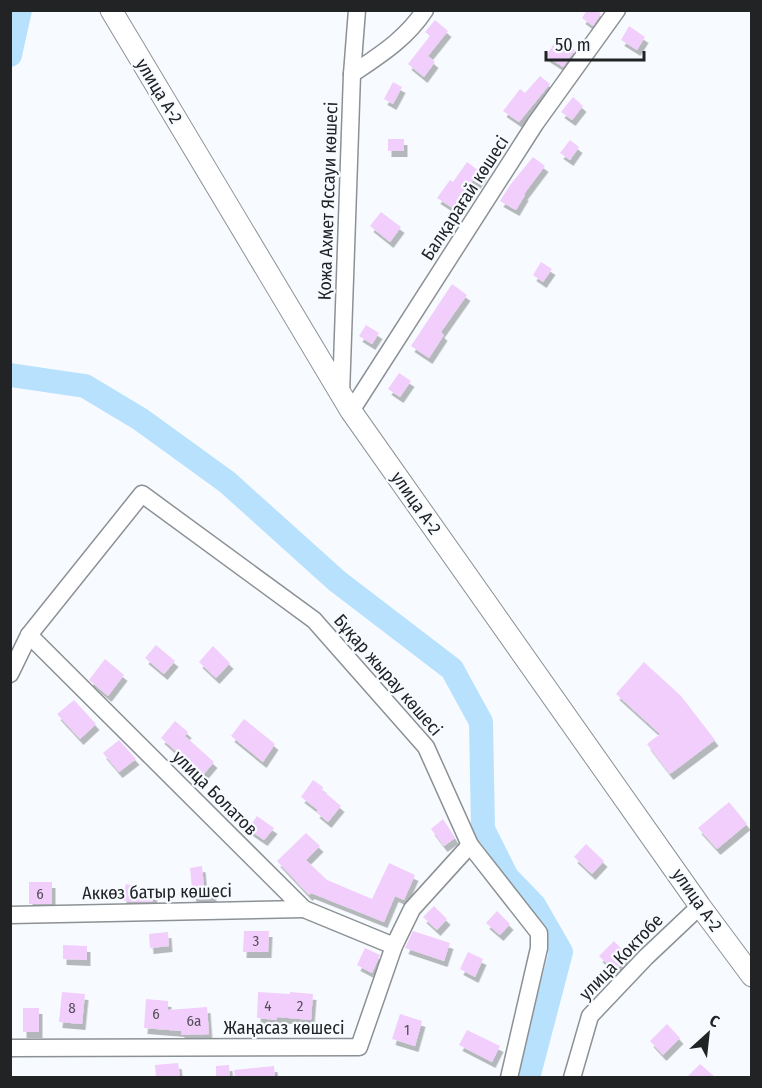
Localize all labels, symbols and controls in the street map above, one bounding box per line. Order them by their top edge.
scale bar [546,24,644,62]
text: 50 m [555,34,591,56]
street label: улица А-2 [131,54,187,128]
street label: Қожа Ахмет Яссауи көшесі [314,101,342,301]
street label: Балқарағай көшесі [417,132,513,264]
street label: улица А-2 [386,467,446,539]
street label: Бұқар жырау көшесі [329,610,447,740]
street label: улица Болатов [168,746,262,840]
street label: улица А-2 [667,864,727,936]
street label: Аккөз батыр көшесі [82,880,232,904]
house number: 6 [36,885,44,903]
street label: улица Коктобе [574,909,668,1005]
house number: 3 [253,932,260,950]
house number: 4 [264,997,272,1015]
house number: 2 [297,997,304,1015]
house number: 8 [68,999,76,1017]
north arrow [678,1004,738,1064]
house number: 6 [152,1005,160,1023]
text: С [707,1011,723,1032]
house number: 6а [187,1012,201,1030]
street label: Жаңасаз көшесі [224,1017,344,1039]
house number: 1 [404,1021,410,1039]

